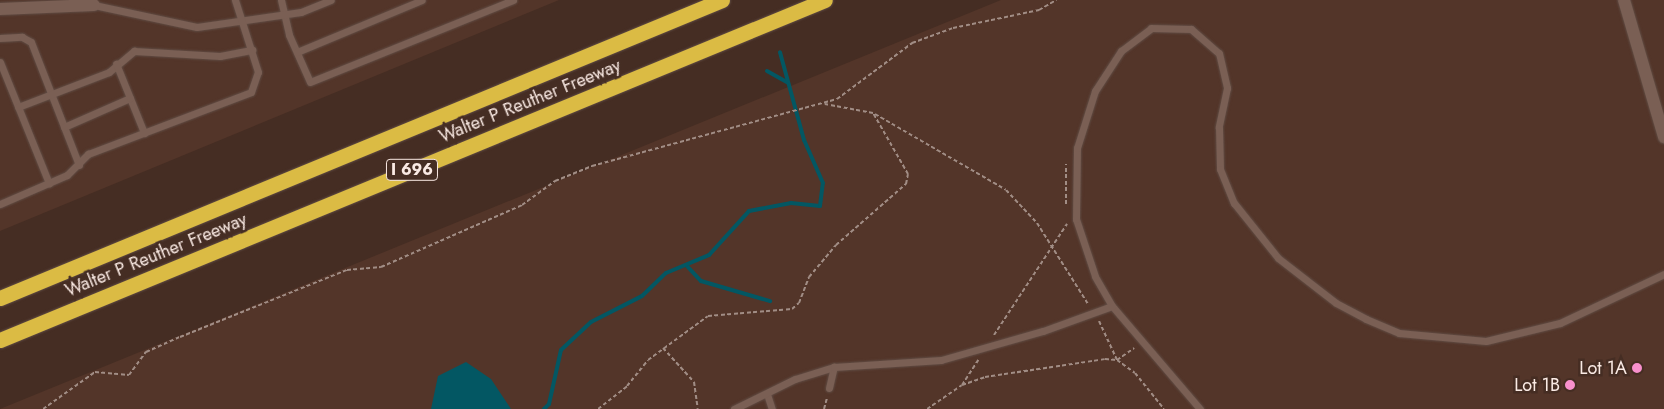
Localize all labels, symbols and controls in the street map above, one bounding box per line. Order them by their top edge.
street label: Walter P Reuther Freeway [436,55,624,147]
road number: I 696 [386,156,438,184]
street label: Walter P Reuther Freeway [62,209,250,301]
place label: Lot 1A [1579,357,1627,379]
marker: Lot 1A [1631,362,1643,374]
place label: Lot 1B [1514,374,1560,396]
marker: Lot 1B [1564,379,1576,391]

